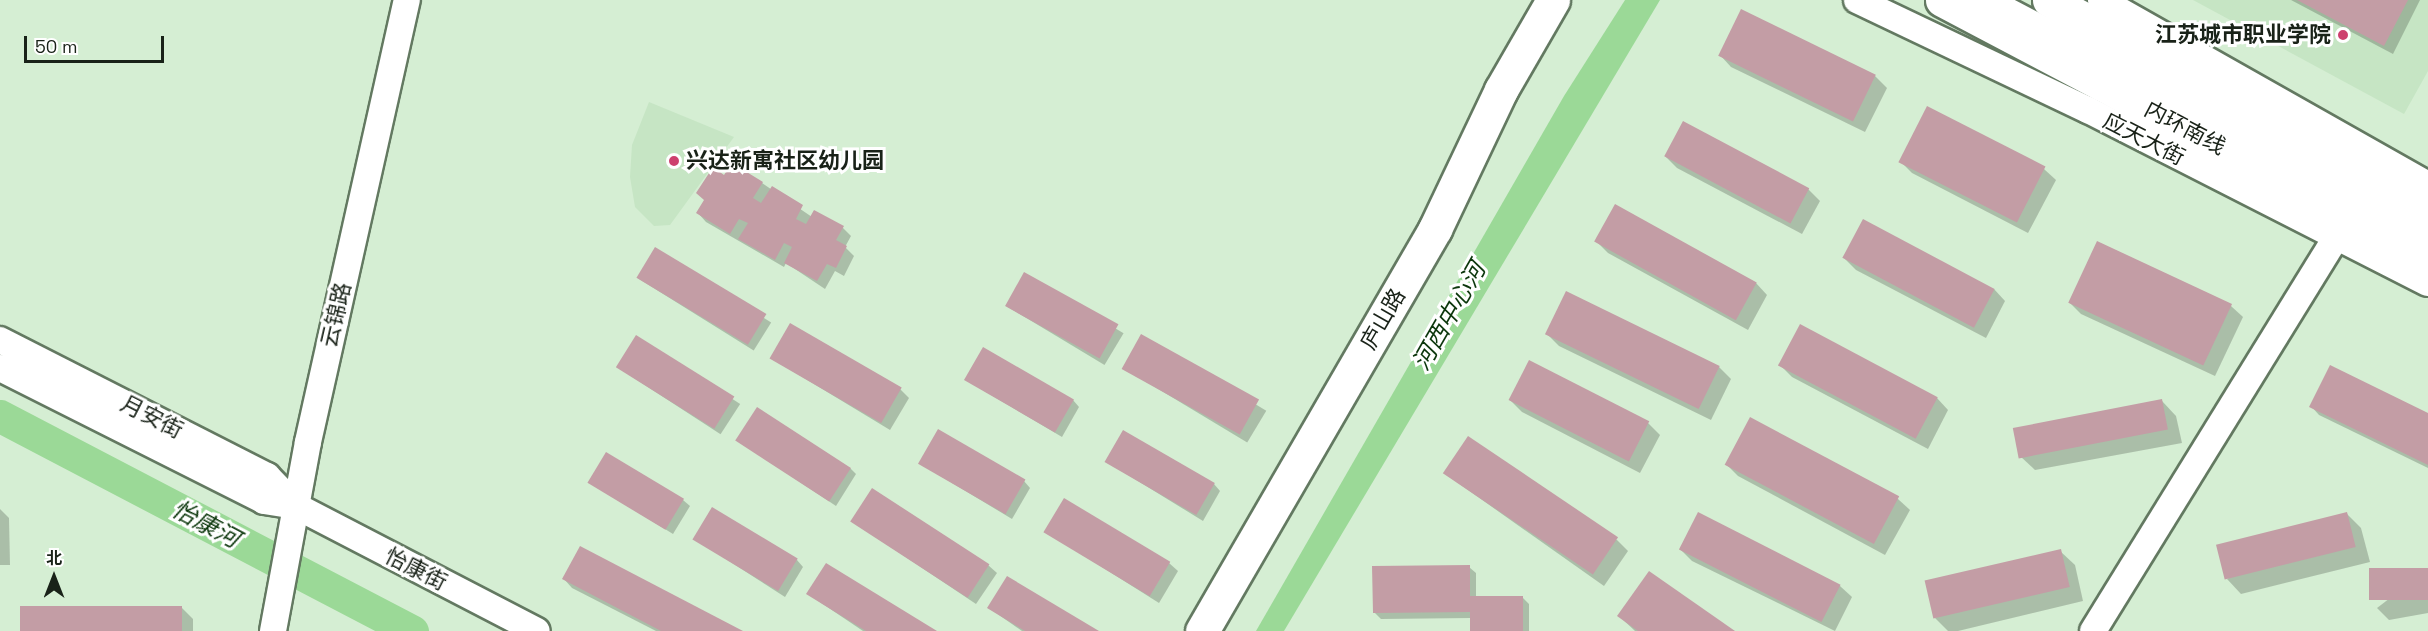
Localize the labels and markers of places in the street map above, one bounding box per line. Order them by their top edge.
place label: 江苏城市职业学院 [2155,22,2331,48]
marker: 江苏城市职业学院 [2336,28,2350,42]
place label: 兴达新寓社区幼儿园 [686,148,884,174]
marker: 兴达新寓社区幼儿园 [667,154,681,168]

